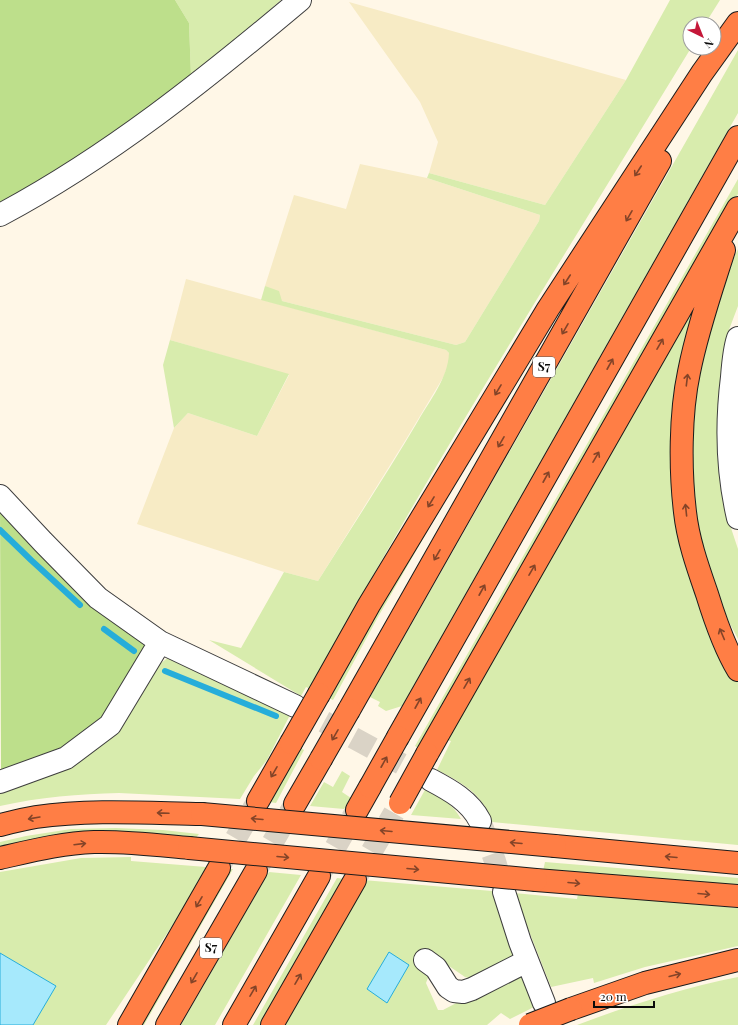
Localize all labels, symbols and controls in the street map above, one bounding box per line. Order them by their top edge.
north arrow [682,16,722,56]
text: N [701,35,717,52]
one-way arrow [634,165,642,176]
one-way arrow [625,210,632,222]
one-way arrow [562,274,571,285]
one-way arrow [560,323,568,335]
one-way arrow [657,339,665,351]
road number: S7 [533,357,555,377]
one-way arrow [606,358,614,370]
one-way arrow [684,374,691,387]
one-way arrow [494,384,502,396]
one-way arrow [496,436,504,448]
one-way arrow [592,452,600,464]
one-way arrow [542,471,550,483]
one-way arrow [427,496,435,507]
one-way arrow [682,504,689,517]
one-way arrow [432,549,440,561]
one-way arrow [528,565,536,577]
one-way arrow [478,584,486,596]
one-way arrow [717,629,725,641]
one-way arrow [464,678,472,690]
one-way arrow [414,697,422,709]
one-way arrow [331,729,338,741]
one-way arrow [381,756,389,768]
one-way arrow [270,766,278,778]
one-way arrow [157,809,170,817]
one-way arrow [27,814,40,822]
one-way arrow [251,815,264,823]
one-way arrow [380,827,393,834]
one-way arrow [510,839,523,846]
one-way arrow [73,840,86,847]
one-way arrow [277,853,290,861]
one-way arrow [665,853,678,860]
one-way arrow [406,865,419,872]
one-way arrow [567,879,580,887]
one-way arrow [697,890,710,897]
one-way arrow [195,896,203,908]
road number: S7 [200,938,222,958]
one-way arrow [668,971,681,978]
one-way arrow [190,972,198,984]
one-way arrow [295,973,303,985]
scale bar [594,983,654,1009]
one-way arrow [250,985,258,997]
text: 20 m [600,988,627,1004]

